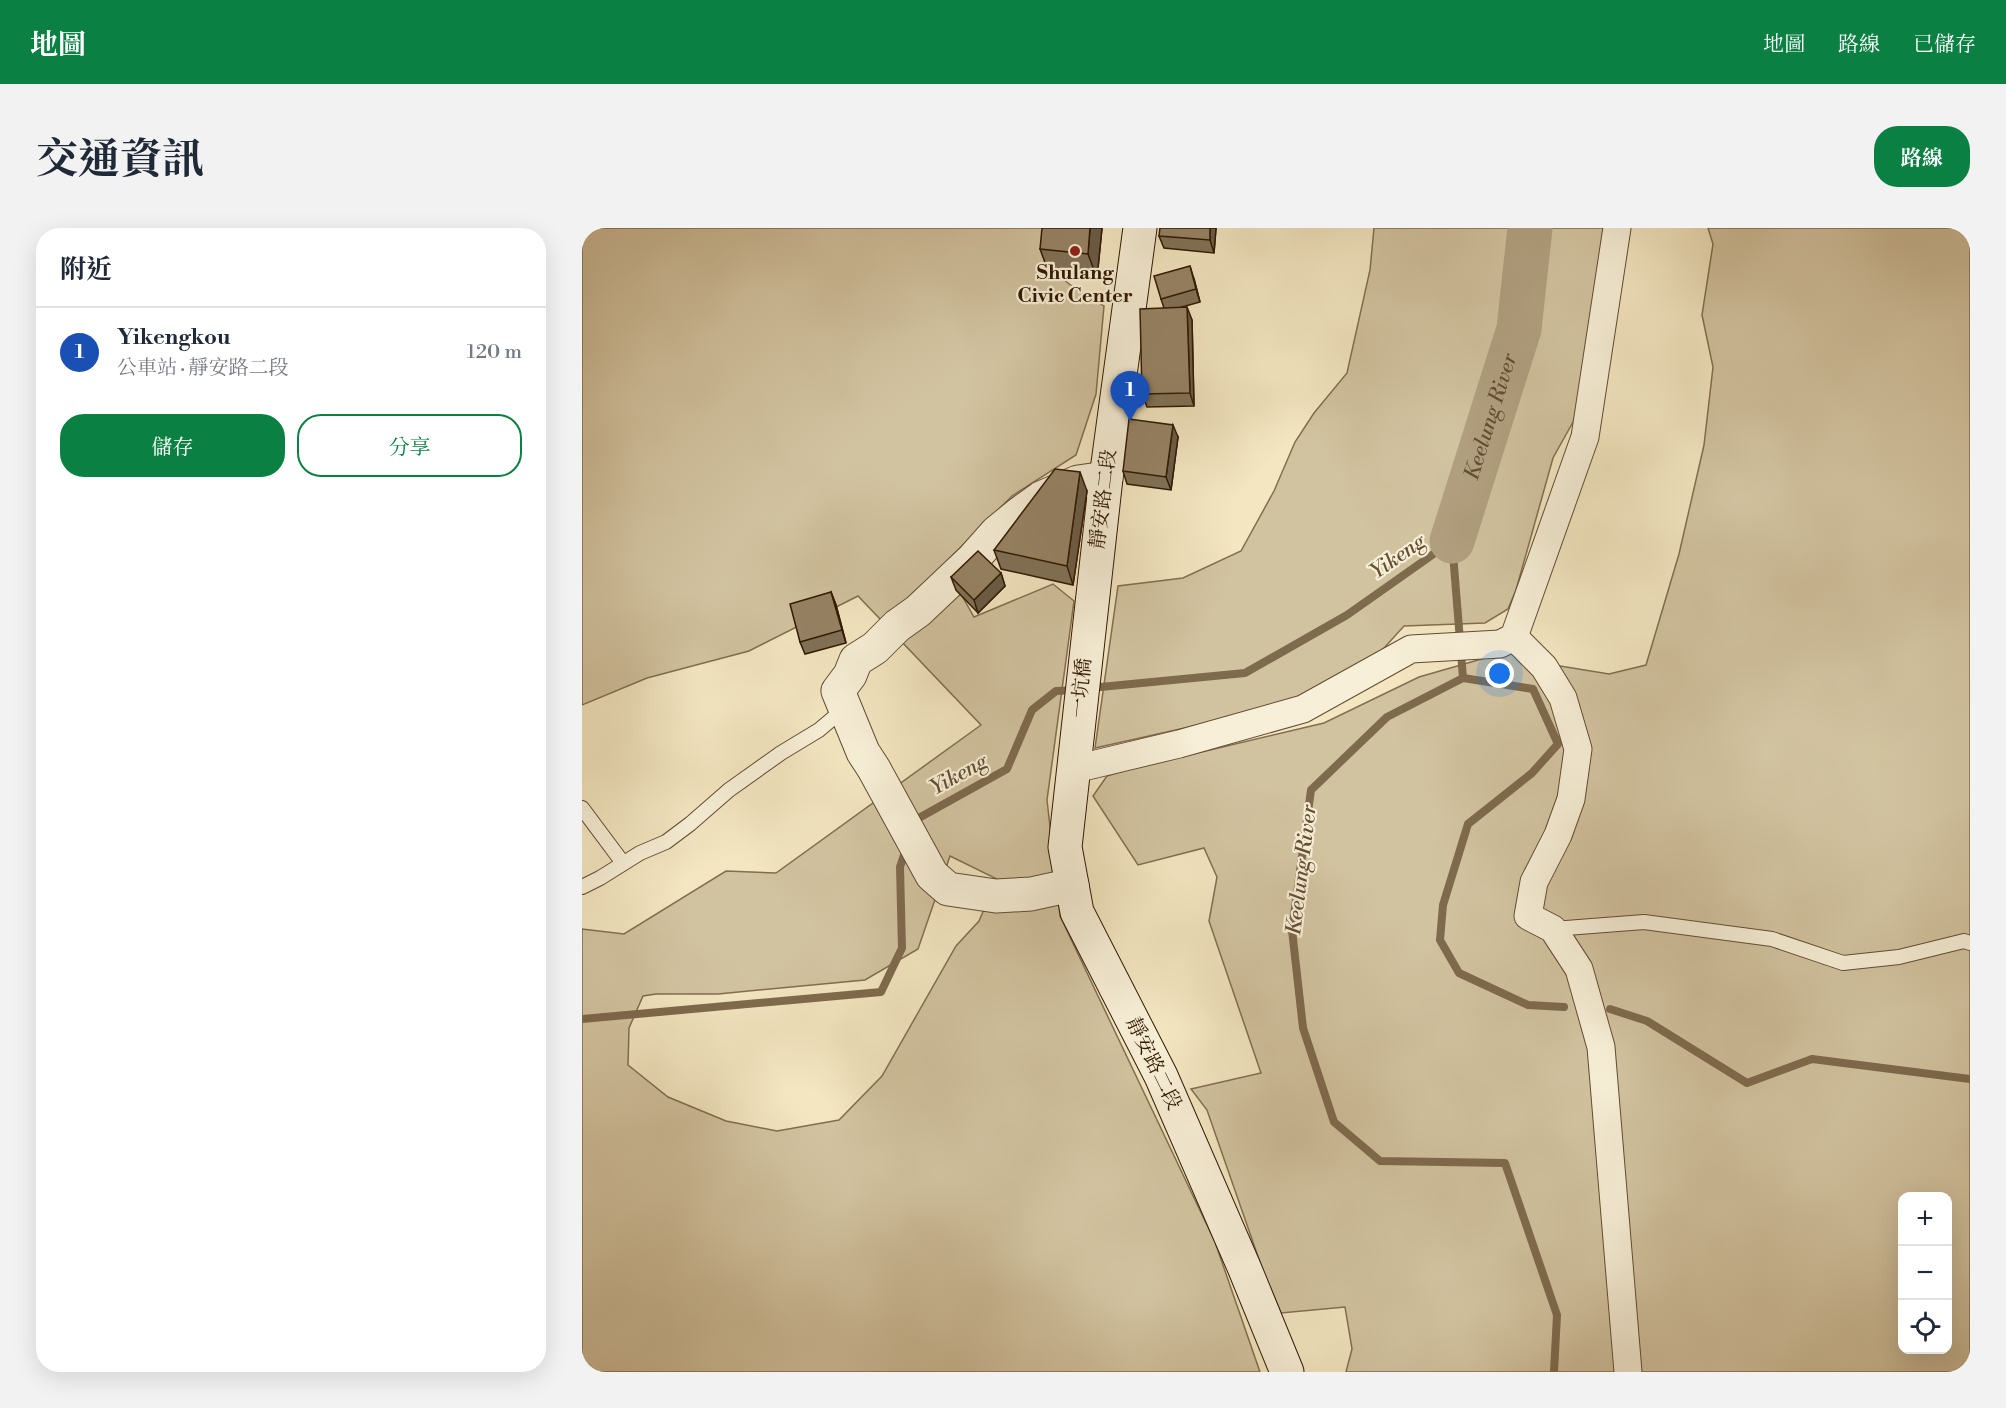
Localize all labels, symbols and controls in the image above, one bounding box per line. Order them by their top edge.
text: 地圖 [30,28,86,63]
text: 地圖 [1763,32,1805,58]
text: 路線 [1838,32,1880,58]
text: 已儲存 [1913,32,1976,58]
button: 路線 [1874,126,1970,187]
text: 交通資訊 [36,134,204,187]
marker: Shulang Civic Center [1068,244,1082,258]
text: 附近 [60,254,112,286]
place label: Shulang Civic Center [1017,261,1133,309]
text: Yikengkou [117,324,231,351]
text: 1 [75,340,84,365]
text: 120 m [467,340,522,365]
water label: Keelung River [1459,350,1524,483]
text: 公車站 · 靜安路二段 [117,356,289,381]
pin: 1 [1110,372,1150,421]
button: 儲存 [60,414,285,477]
button: 分享 [297,414,522,477]
street label: 靜安路二段 [1085,448,1123,550]
water label: Yikeng [1365,528,1432,585]
street label: 一坑橋 [1066,657,1098,719]
your location [1485,659,1514,688]
water label: Yikeng [926,748,993,801]
water label: Keelung River [1281,802,1323,937]
street label: 靜安路二段 [1120,1014,1186,1114]
map controls [1898,1192,1952,1354]
button: + [1898,1192,1952,1246]
button: − [1898,1246,1952,1300]
button: locate [1898,1300,1952,1354]

